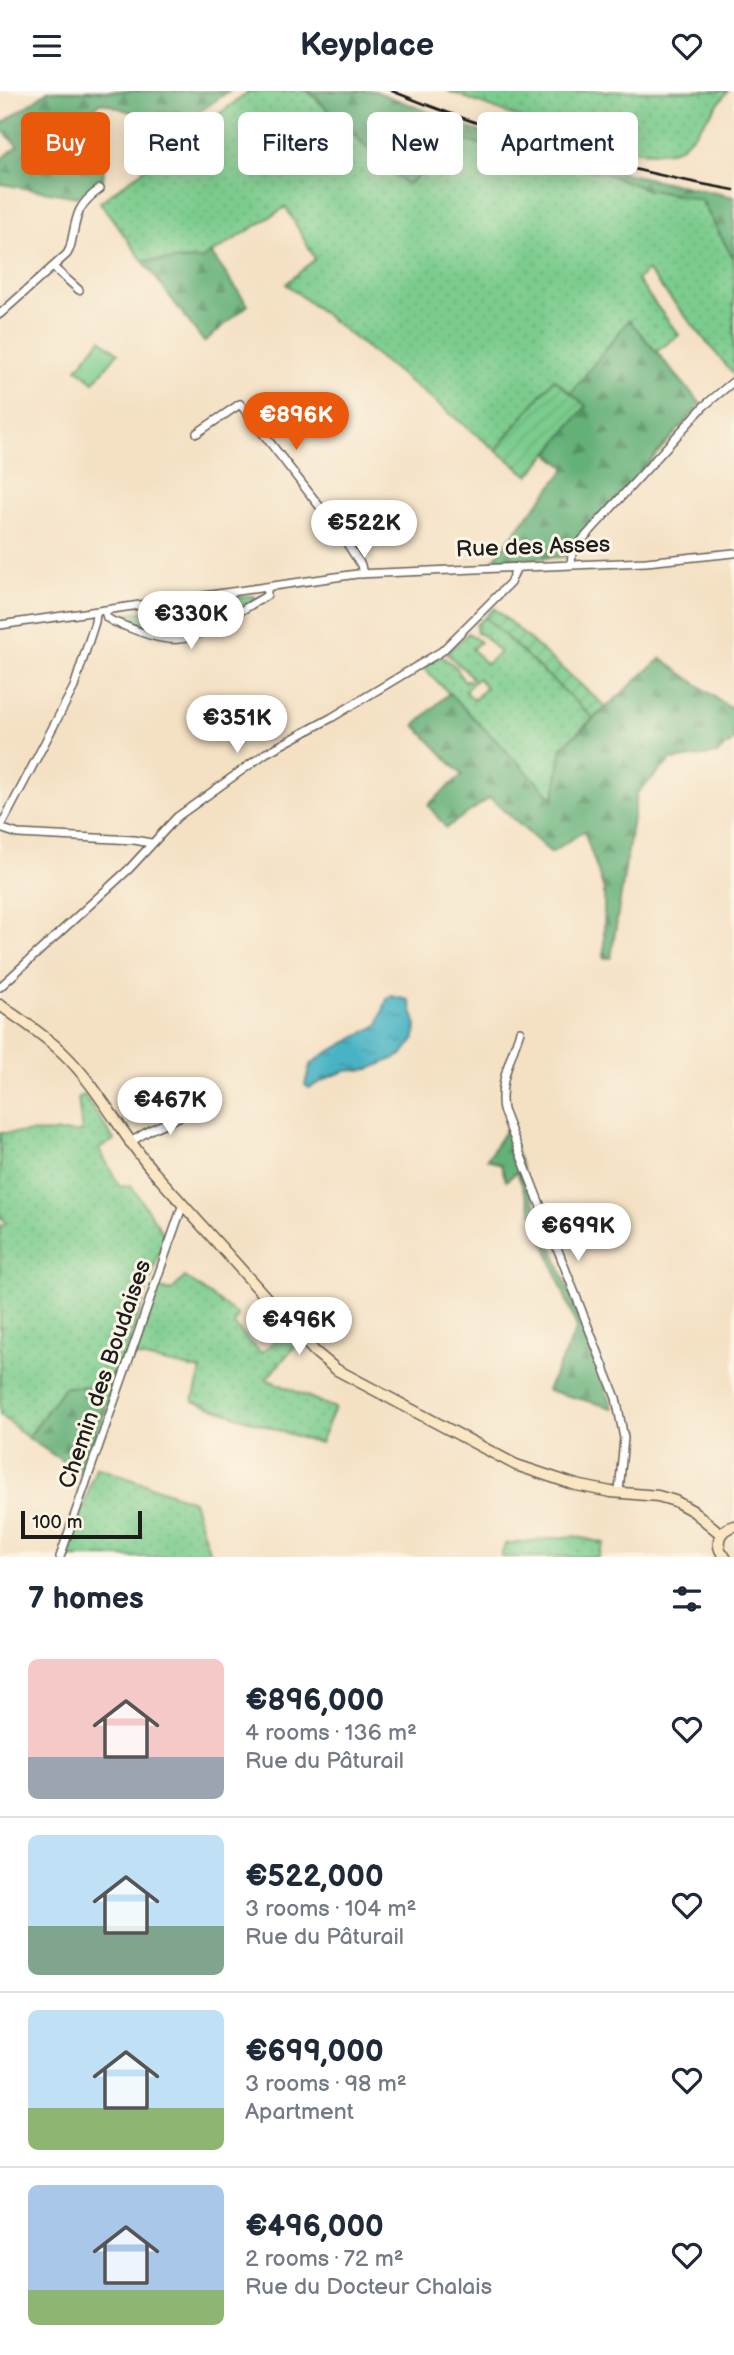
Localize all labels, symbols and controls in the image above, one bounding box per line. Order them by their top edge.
text: Keyplace [300,26,434,65]
icon: menu [28,27,66,65]
icon: heart [668,27,706,65]
chip: Buy [21,112,110,175]
chip: Rent [124,112,224,175]
chip: Filters [238,112,353,175]
chip: New [367,112,463,175]
chip: Apartment [477,112,638,175]
pin: €896K [247,393,345,452]
text: €896K [259,401,333,429]
pin: €522K [315,501,413,560]
text: €522K [327,509,401,537]
street label: Rue des Asses [455,530,611,564]
pin: €330K [142,591,240,651]
text: €330K [154,600,228,628]
pin: €351K [188,695,286,755]
text: €351K [202,704,272,732]
pin: €467K [121,1077,219,1137]
text: €467K [133,1086,207,1114]
pin: €699K [529,1203,627,1263]
text: €699K [541,1212,615,1240]
street label: Chemin des Boudaises [53,1256,157,1492]
pin: €496K [250,1297,348,1357]
text: €496K [262,1306,336,1334]
scale bar [21,1508,142,1540]
text: 100 m [32,1511,83,1534]
icon: filters [668,1580,706,1618]
text: 7 homes [28,1581,144,1617]
text: €896,000 [245,1683,384,1719]
icon: home [84,1687,168,1771]
icon: heart [668,1710,706,1748]
text: 4 rooms · 136 m² [245,1719,417,1747]
text: Rue du Pâturail [245,1747,404,1775]
text: €522,000 [245,1859,384,1895]
icon: home [84,1863,168,1947]
icon: heart [668,1886,706,1924]
text: 3 rooms · 104 m² [245,1895,416,1923]
text: Rue du Pâturail [245,1923,404,1951]
text: €699,000 [245,2034,384,2070]
icon: home [84,2038,168,2122]
icon: heart [668,2061,706,2099]
text: 3 rooms · 98 m² [245,2070,407,2098]
text: Apartment [245,2098,354,2126]
text: €496,000 [245,2209,384,2245]
icon: home [84,2213,168,2297]
icon: heart [668,2236,706,2274]
text: 2 rooms · 72 m² [245,2245,404,2273]
text: Rue du Docteur Chalais [245,2273,492,2301]

